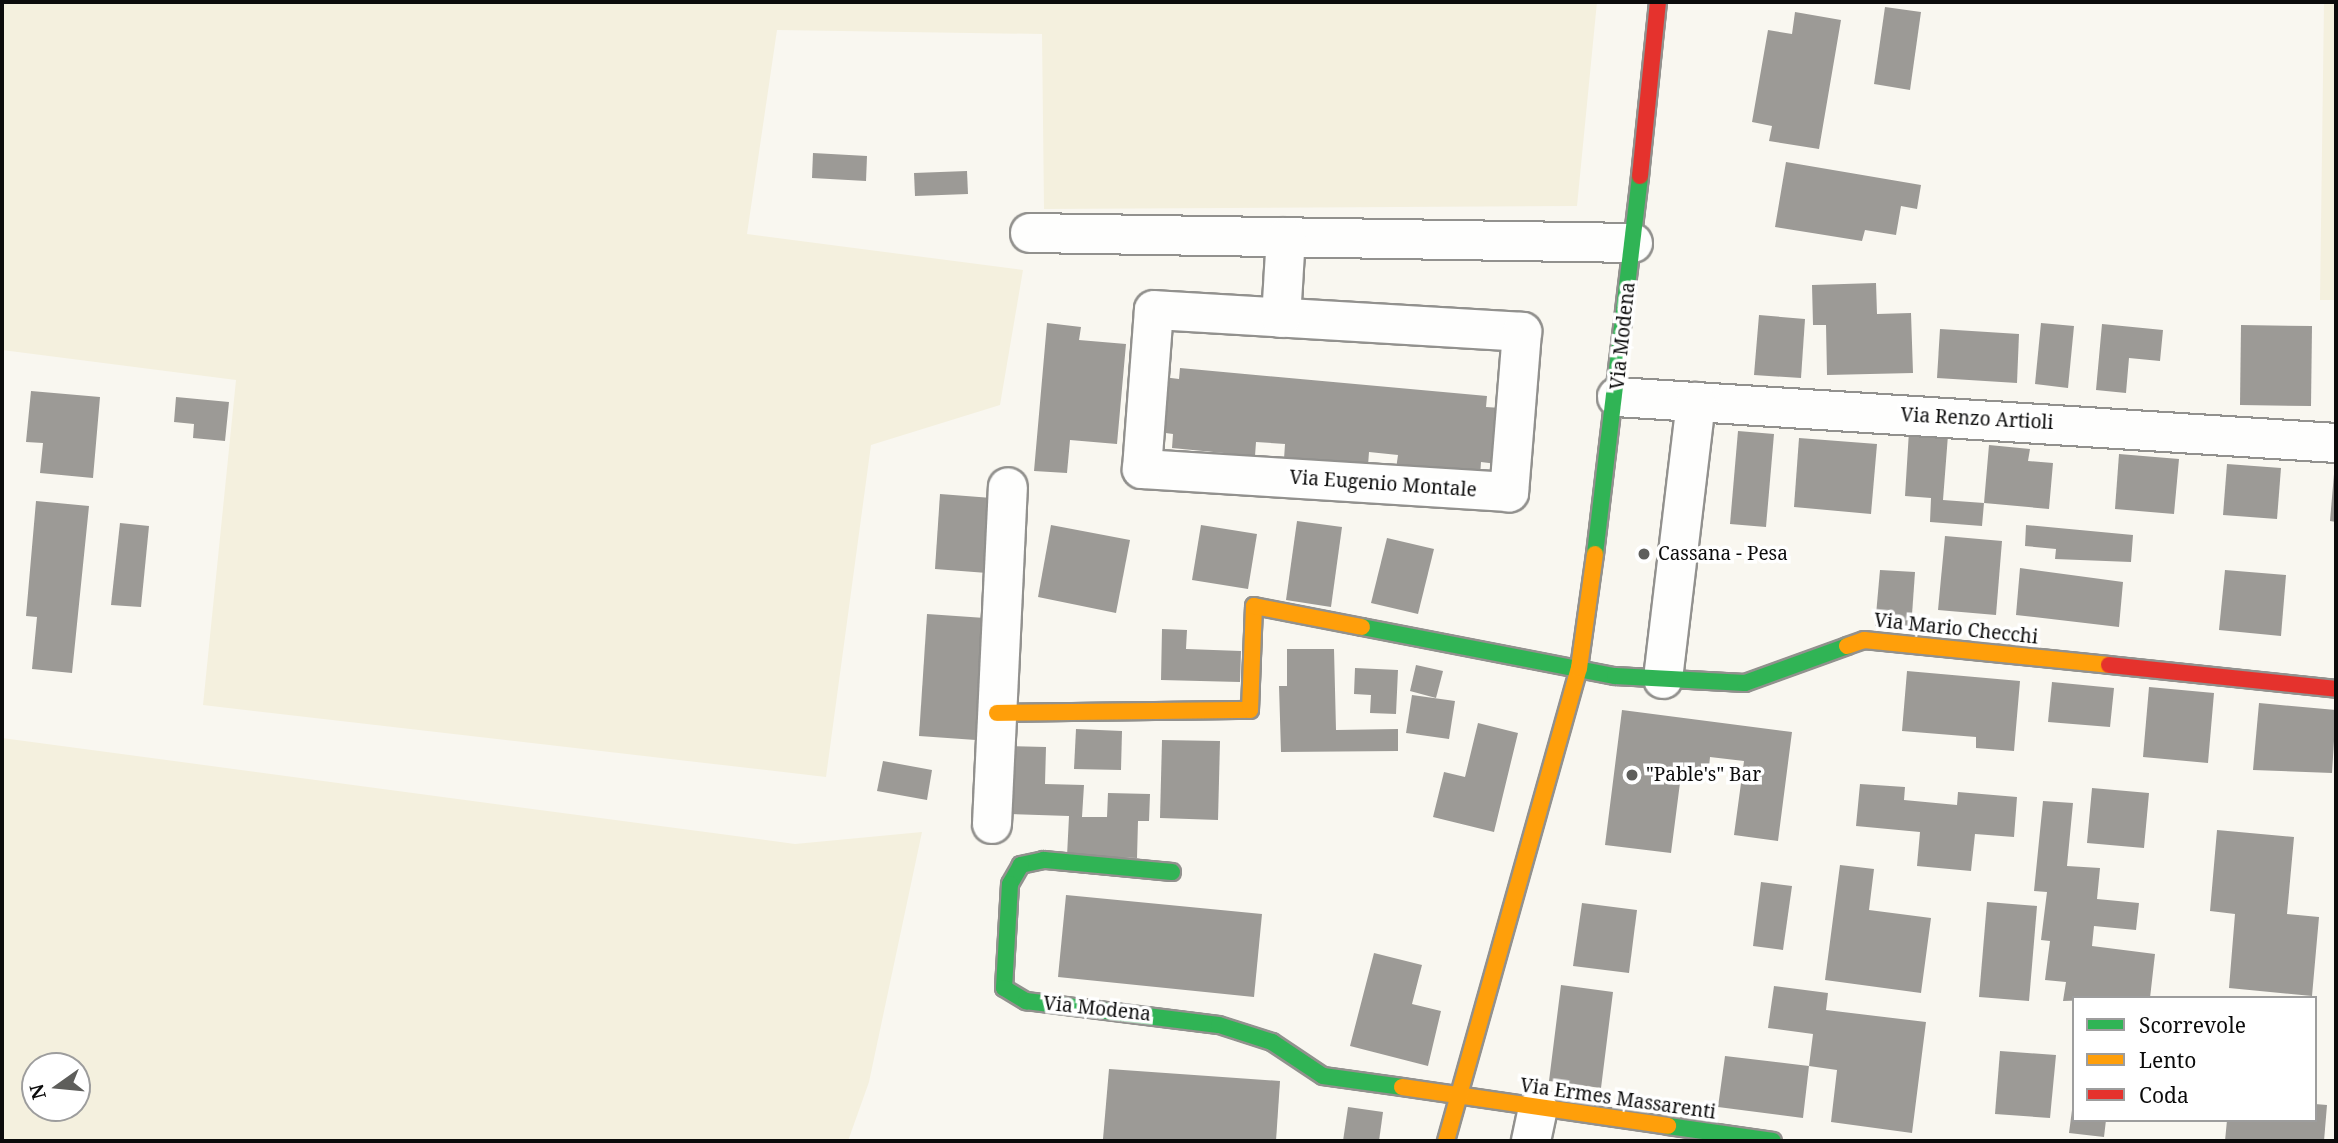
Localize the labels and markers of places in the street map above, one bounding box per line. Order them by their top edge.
place label: Cassana - Pesa [1658,543,1788,565]
marker: Cassana - Pesa [1636,546,1652,562]
place label: "Pable's" Bar [1646,764,1761,786]
marker: "Pable's" Bar [1624,767,1640,783]

